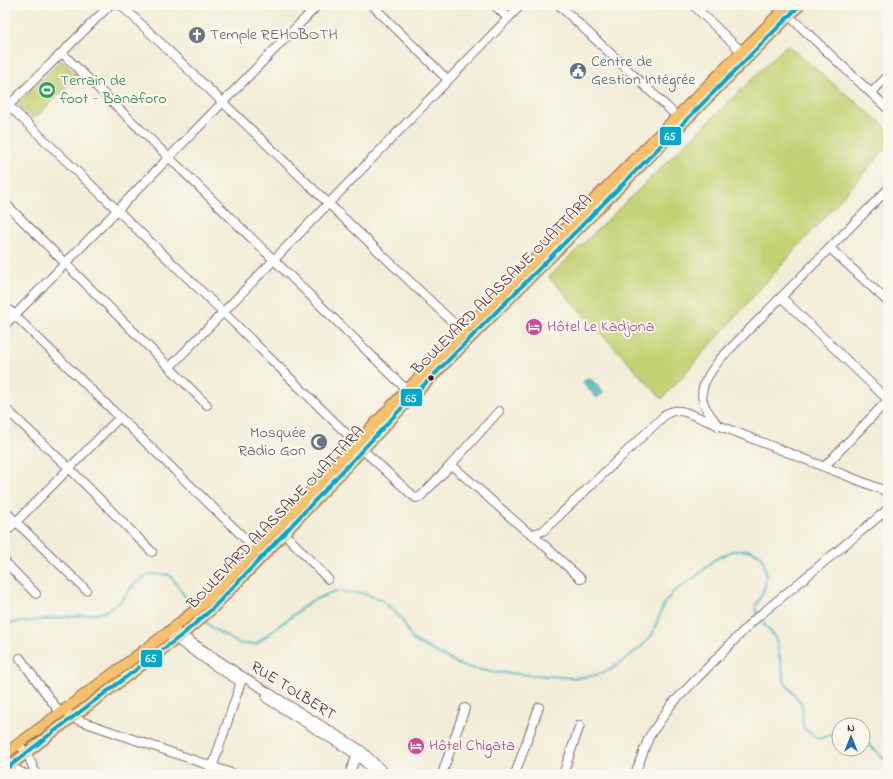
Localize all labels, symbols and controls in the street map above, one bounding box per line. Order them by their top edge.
place label: Temple REHOBOTH [210,23,338,47]
church icon: Temple REHOBOTH [187,25,207,45]
place label: Centre de Gestion Intégrée [591,50,696,92]
public building icon: Centre de Gestion Intégrée [568,61,588,81]
place label: Terrain de foot - Banaforo [60,69,166,111]
sports icon: Terrain de foot - Banaforo [37,80,57,100]
line badge: 65 [659,126,682,146]
text: 65 [663,129,676,145]
street label: BOULEVARD ALASSANE OUATTARA [406,189,598,381]
place label: Hôtel Le Kadjona [547,315,654,339]
hotel icon: Hôtel Le Kadjona [524,317,544,337]
unlabelled marker [426,373,436,383]
line badge: 65 [400,388,423,407]
text: 65 [404,391,417,407]
street label: BOULEVARD ALASSANE OUATTARA [181,421,370,616]
place label: Mosquée Radio Gon [238,421,307,463]
mosque icon: Mosquée Radio Gon [309,432,329,452]
line badge: 65 [140,649,163,668]
text: 65 [144,651,157,667]
street label: RUE TOLBERT [246,655,340,727]
north arrow [831,717,871,757]
text: N [847,720,855,736]
place label: Hôtel Chigata [429,734,515,758]
hotel icon: Hôtel Chigata [406,736,426,756]

